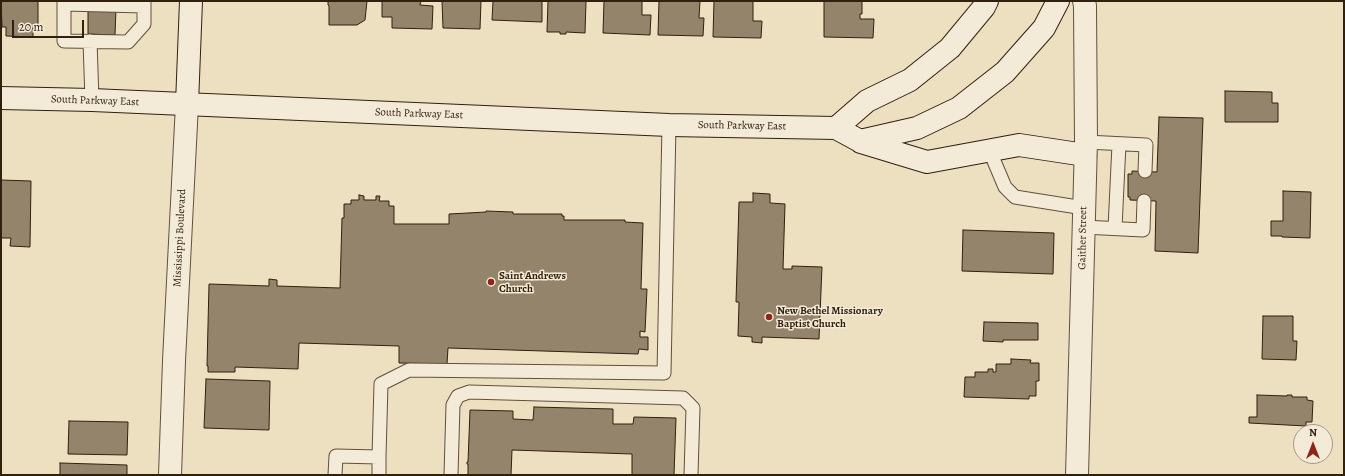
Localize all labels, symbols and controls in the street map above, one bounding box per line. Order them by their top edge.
scale bar [14,12,86,38]
text: 20 m [19,19,43,35]
street label: South Parkway East [51,93,139,109]
street label: South Parkway East [375,106,463,122]
street label: South Parkway East [698,119,786,133]
street label: Mississippi Boulevard [171,188,189,288]
street label: Gaither Street [1076,206,1090,270]
place label: Saint Andrews Church [499,269,566,295]
marker: Saint Andrews Church [486,277,496,287]
place label: New Bethel Missionary Baptist Church [777,304,883,330]
marker: New Bethel Missionary Baptist Church [764,312,774,322]
north arrow [1293,424,1333,464]
text: N [1309,425,1317,440]

